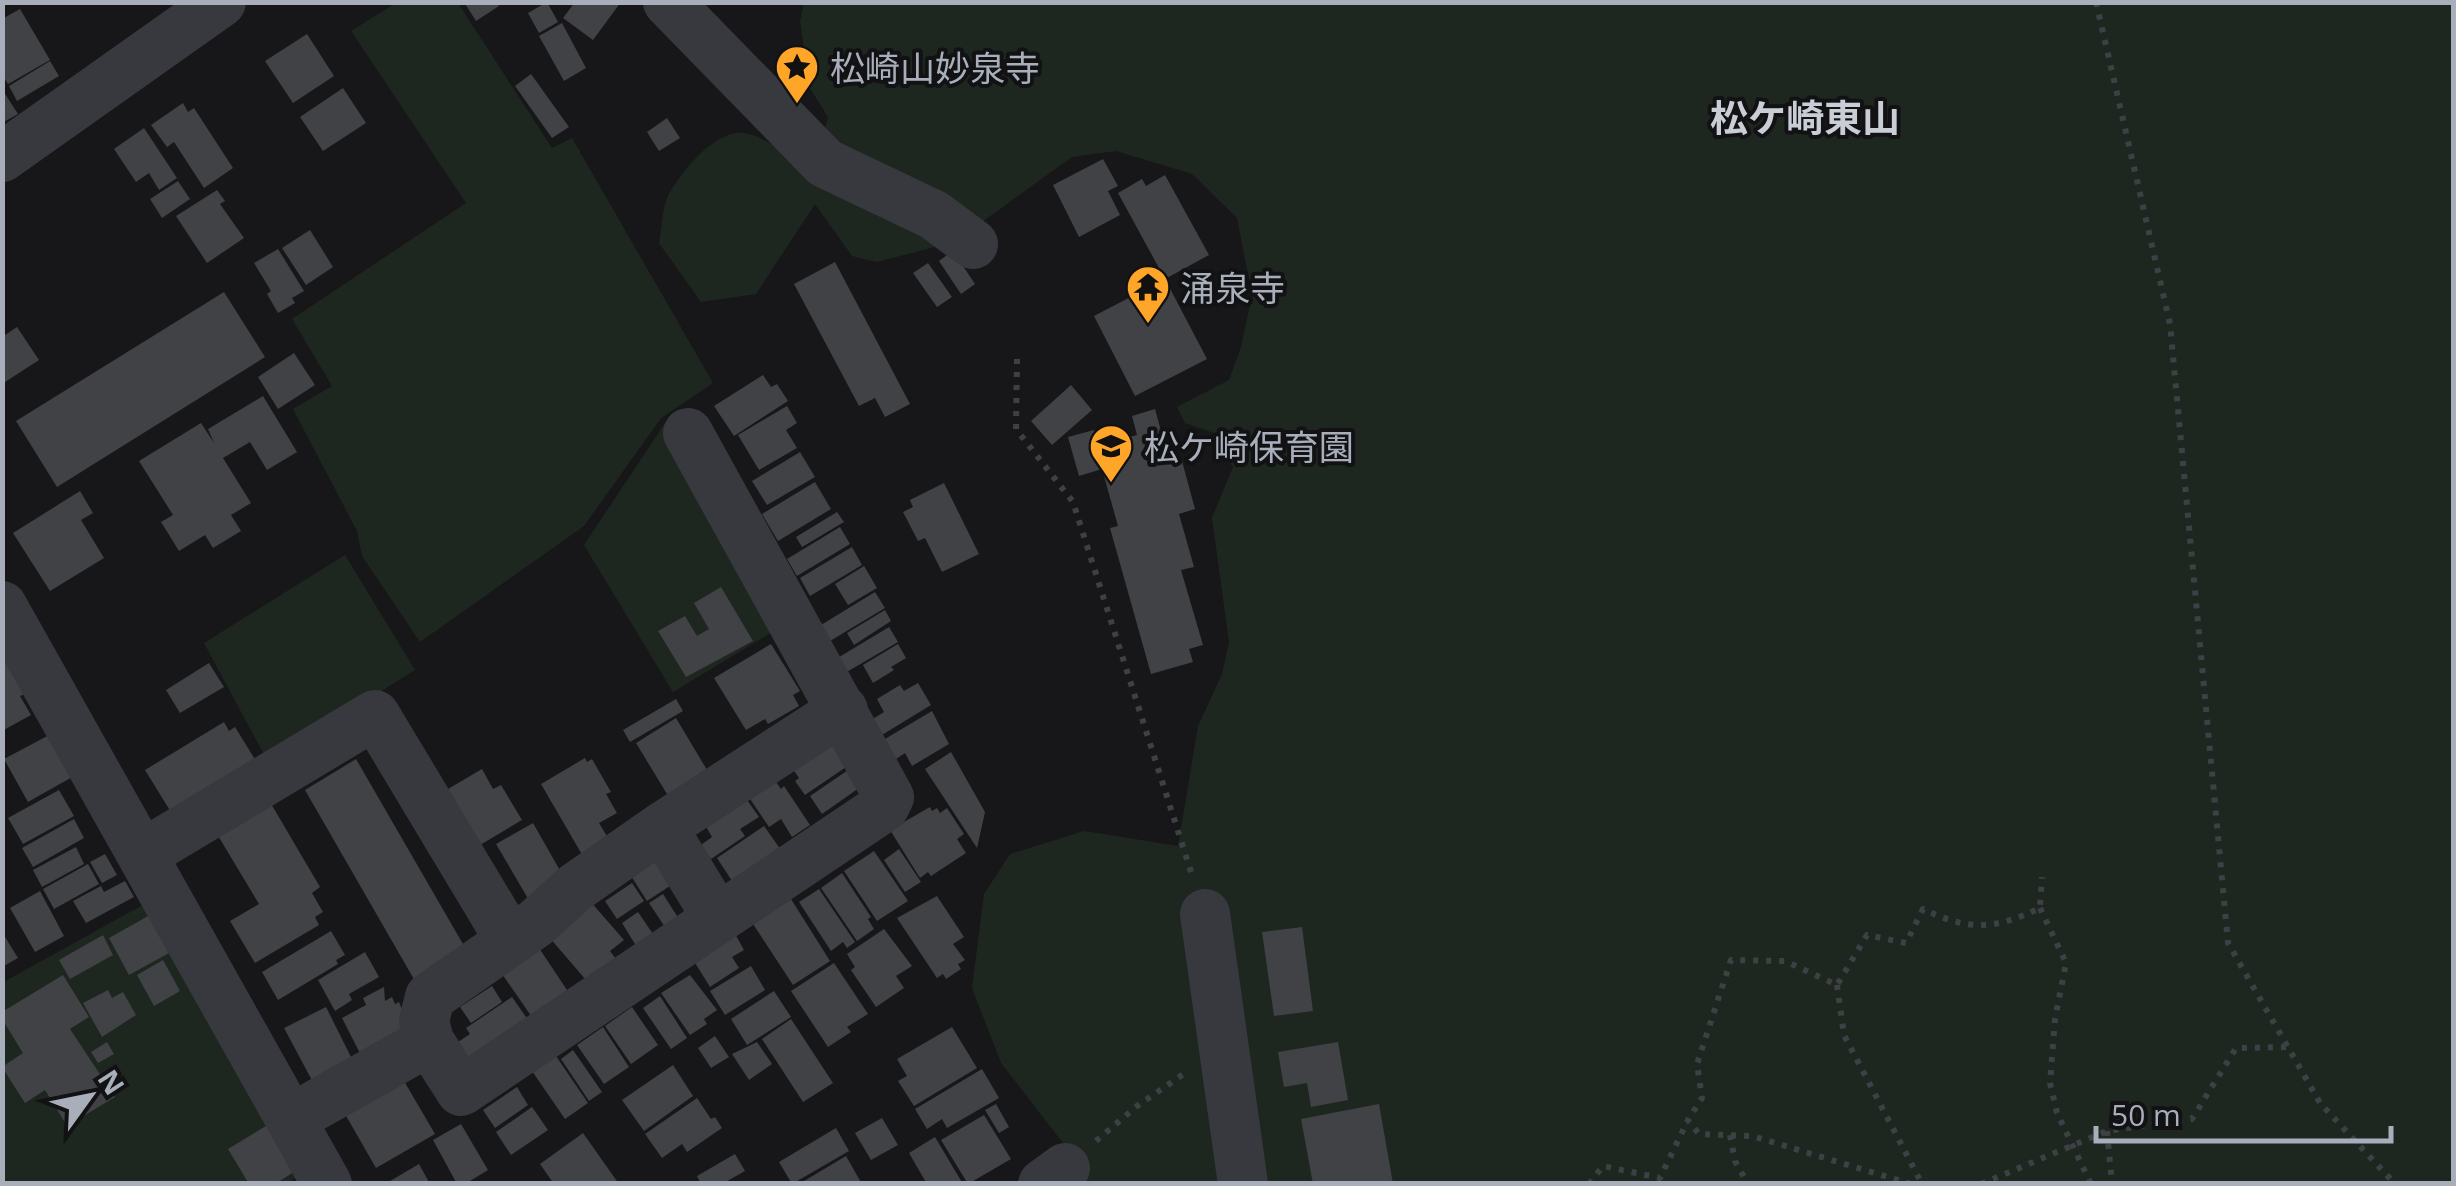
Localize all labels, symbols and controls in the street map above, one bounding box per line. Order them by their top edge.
place icon: 松崎山妙泉寺 [774,44,820,105]
place label: 松崎山妙泉寺 [830,44,1040,91]
district label: 松ケ崎東山 [1710,91,1900,143]
temple icon: 涌泉寺 [1125,264,1171,325]
place label: 涌泉寺 [1180,264,1285,311]
school or university icon: 松ケ崎保育園 [1088,423,1134,484]
place label: 松ケ崎保育園 [1144,423,1354,470]
north arrow [40,1046,140,1146]
text: N [90,1062,134,1102]
scale bar [2096,1081,2391,1143]
text: 50 m [2111,1094,2181,1135]

